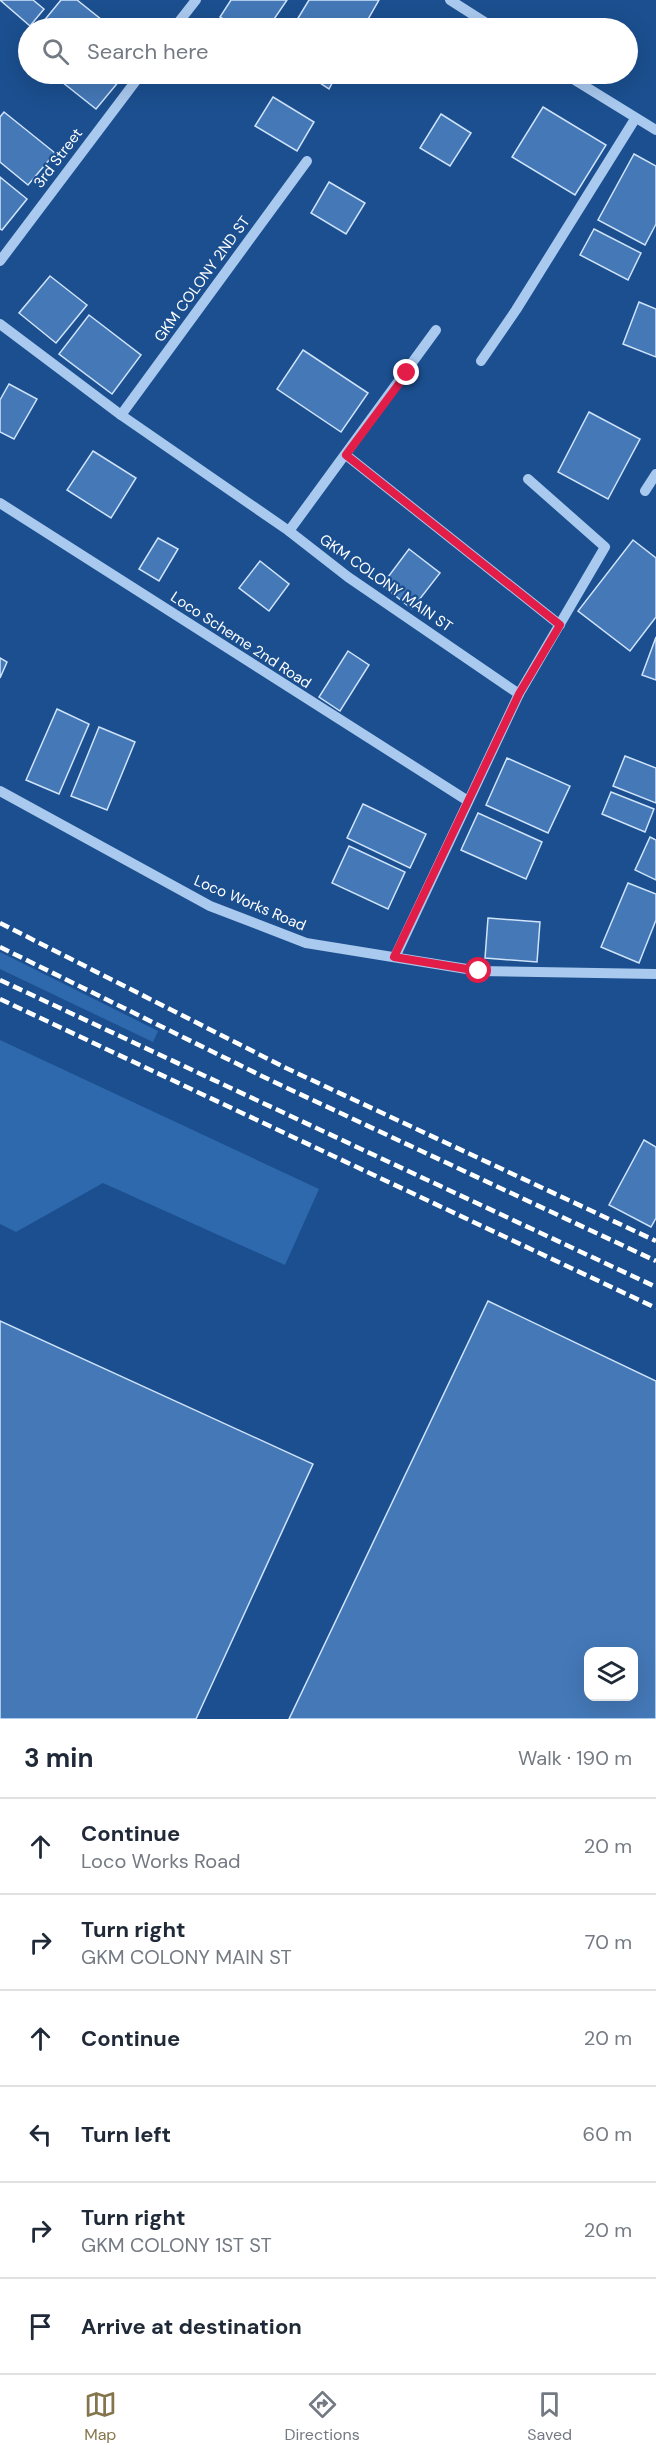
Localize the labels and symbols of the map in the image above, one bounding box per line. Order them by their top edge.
street label: 3rd Street [29,124,87,192]
street label: GKM COLONY 2ND ST [150,212,254,346]
route end [393,359,419,385]
street label: GKM COLONY MAIN ST [316,529,456,637]
street label: Loco Scheme 2nd Road [167,587,315,693]
street label: Loco Works Road [191,870,309,936]
route start [465,957,491,983]

